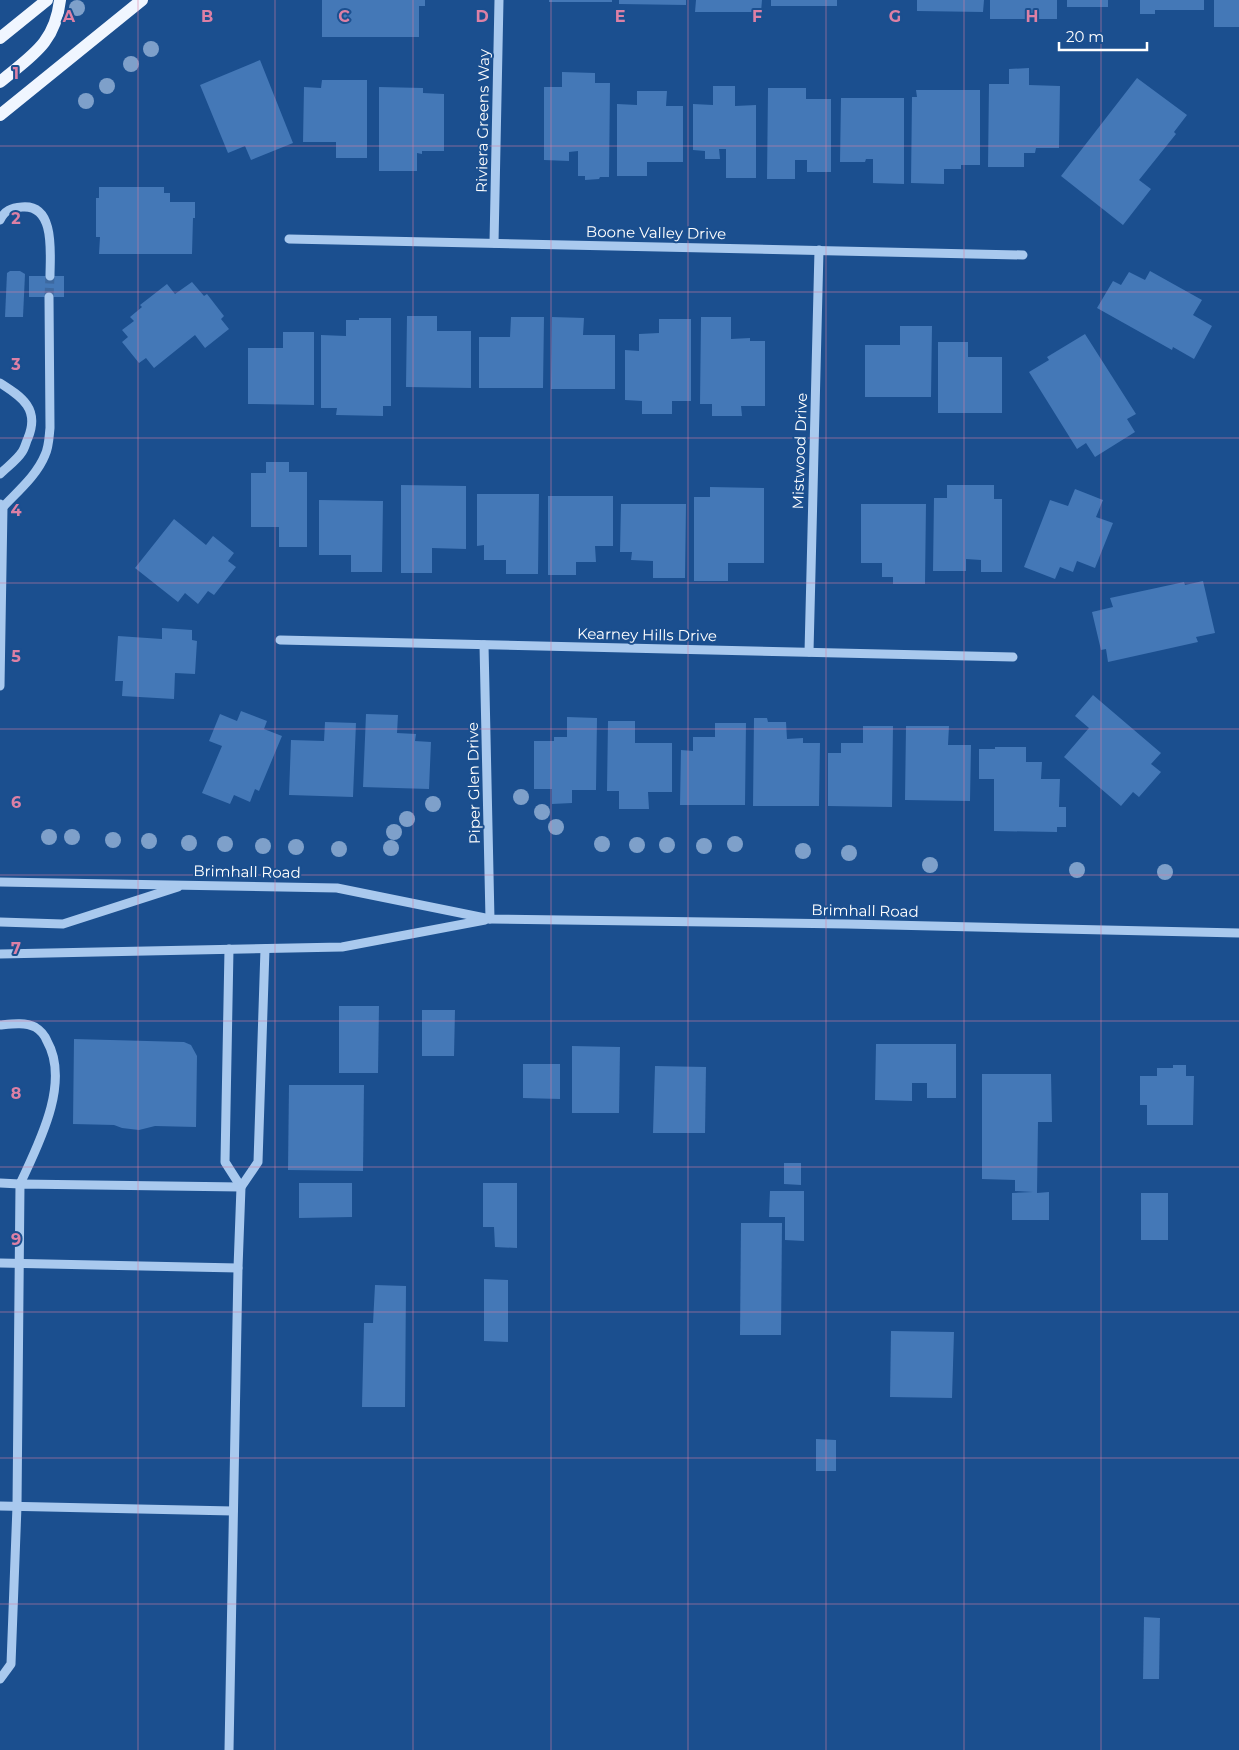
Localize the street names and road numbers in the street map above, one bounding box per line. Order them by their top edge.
street label: Riviera Greens Way [472,48,493,193]
street label: Boone Valley Drive [586,222,726,243]
street label: Mistwood Drive [788,392,811,510]
street label: Kearney Hills Drive [577,624,717,645]
street label: Piper Glen Drive [463,722,484,844]
street label: Brimhall Road [193,861,301,882]
street label: Brimhall Road [811,900,919,921]

